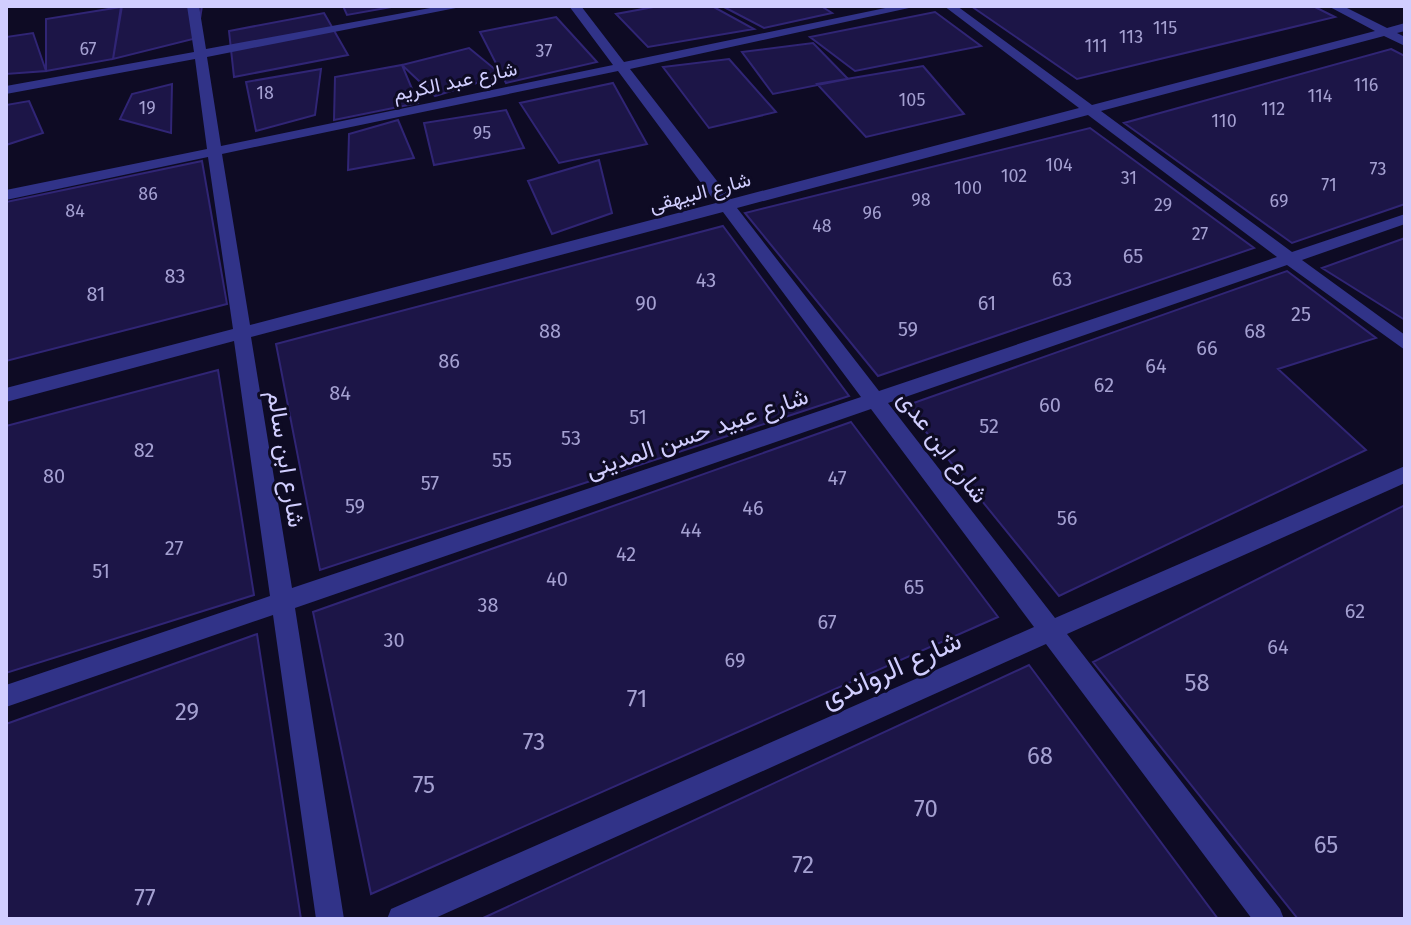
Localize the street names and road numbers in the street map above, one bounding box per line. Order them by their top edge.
street label: شارع عبد الكريم [391,56,520,108]
street label: شارع البيهقى [647,167,754,219]
street label: شارع عبيد حسن المدينى [582,382,813,486]
street label: شارع ابن عدى [890,385,994,510]
street label: شارع ابن سالم [259,389,311,530]
street label: شارع الرواندى [816,623,967,716]

